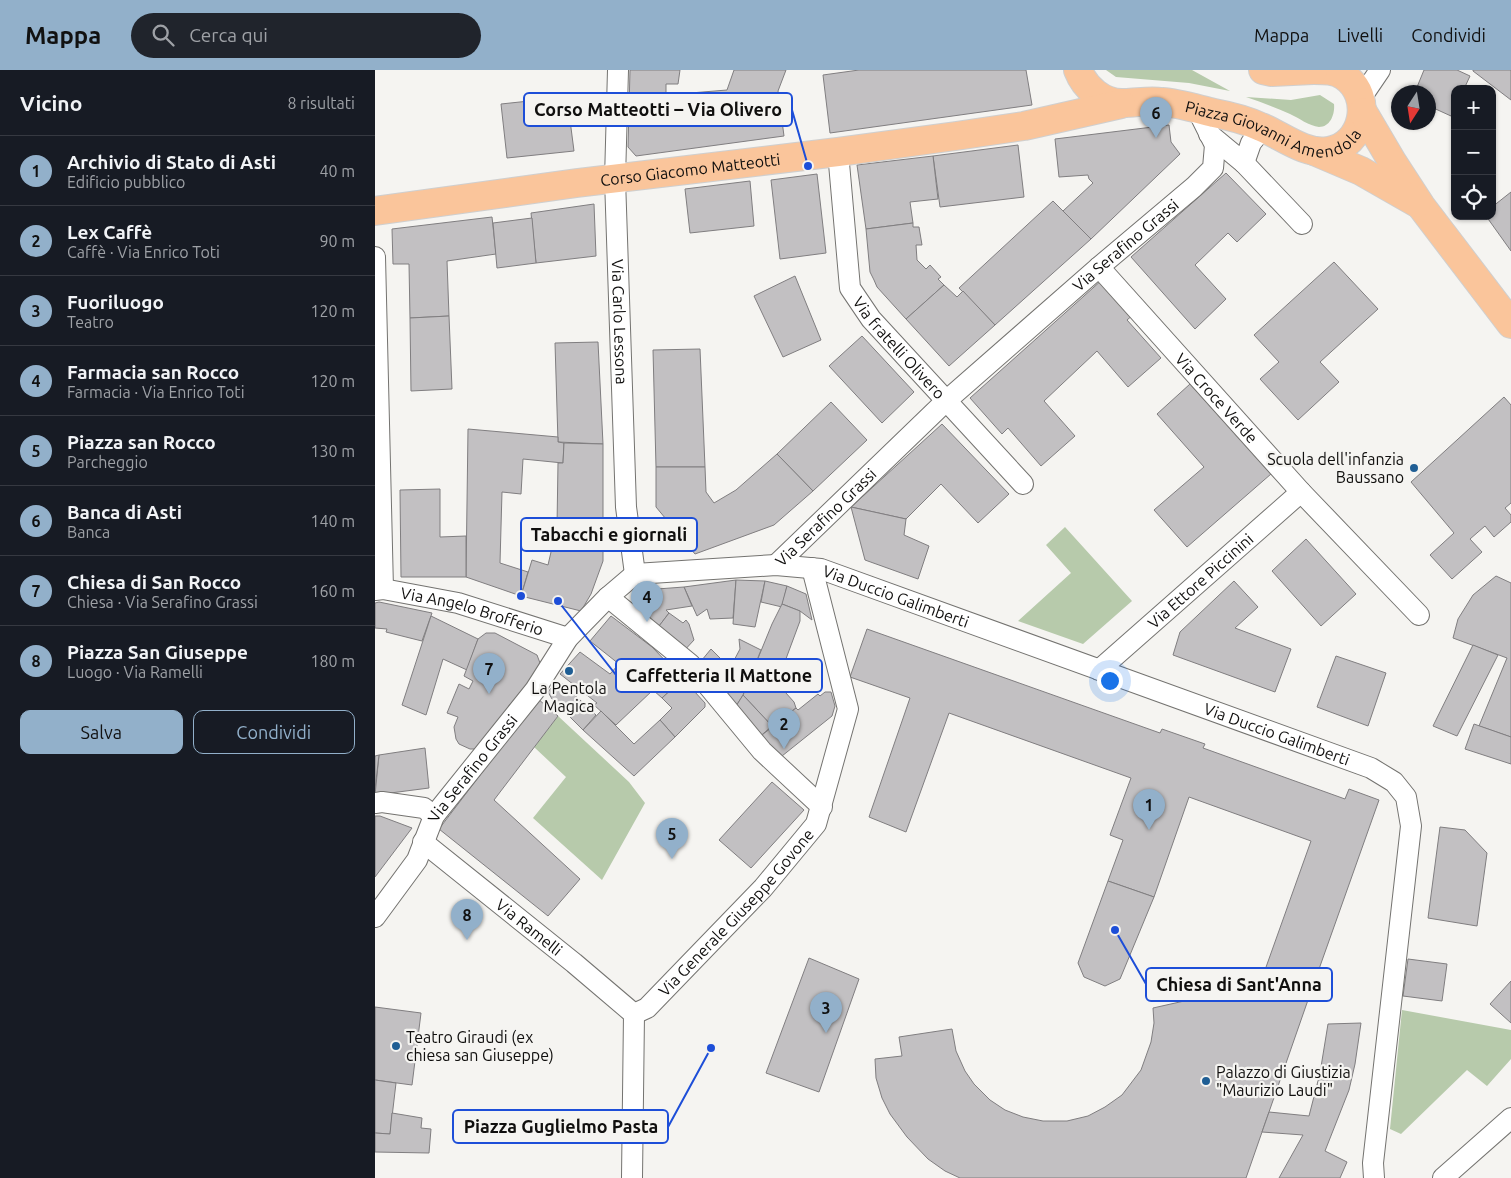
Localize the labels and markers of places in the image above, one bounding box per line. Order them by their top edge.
callout: Corso Matteotti – Via Olivero [524,93,792,126]
pin: 6 [1140,97,1172,138]
place label: Scuola dell'infanzia Baussano [1267,450,1404,486]
marker: Scuola dell'infanzia Baussano [1408,462,1420,474]
callout: Tabacchi e giornali [521,518,697,551]
pin: 4 [631,581,663,622]
pin: 7 [473,653,505,694]
callout: Caffetteria Il Mattone [616,659,822,692]
marker: La Pentola Magica [563,665,575,677]
place label: La Pentola Magica [531,679,607,715]
pin: 2 [768,708,800,749]
pin: 1 [1133,789,1165,830]
pin: 5 [656,818,688,859]
pin: 8 [451,899,483,940]
callout: Chiesa di Sant'Anna [1146,968,1332,1001]
pin: 3 [810,992,842,1033]
place label: Teatro Giraudi (ex chiesa san Giuseppe) [406,1028,554,1065]
marker: Teatro Giraudi (ex chiesa san Giuseppe) [390,1040,402,1052]
place label: Palazzo di Giustizia "Maurizio Laudi" [1216,1063,1351,1099]
marker: Palazzo di Giustizia "Maurizio Laudi" [1200,1075,1212,1087]
callout: Piazza Guglielmo Pasta [453,1110,668,1143]

